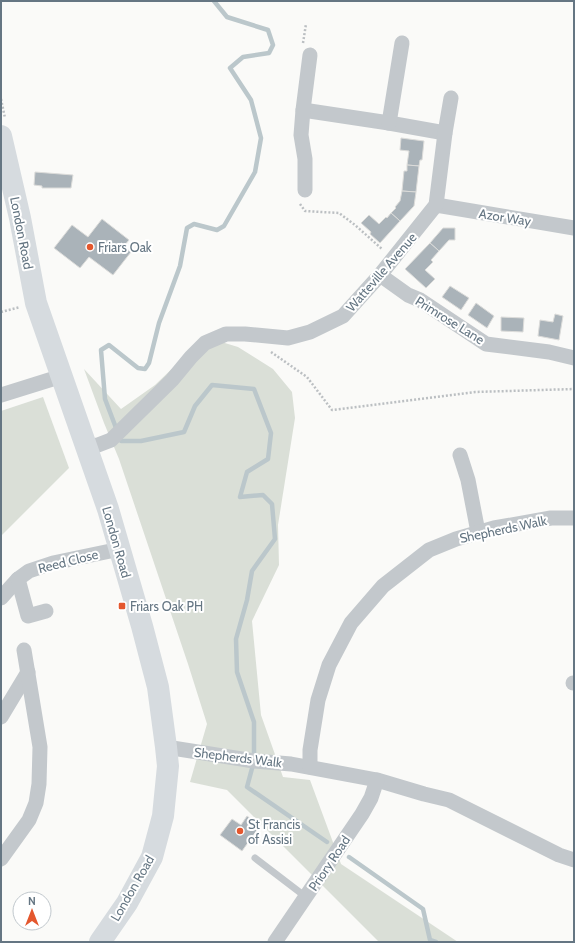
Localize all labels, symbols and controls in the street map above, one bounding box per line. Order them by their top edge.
street label: London Road [7,195,37,271]
street label: Azor Way [478,205,533,229]
street label: Watteville Avenue [342,229,420,315]
place label: Friars Oak [98,239,152,255]
marker: Friars Oak [85,242,95,252]
street label: Primrose Lane [413,292,488,348]
street label: London Road [99,504,135,580]
street label: Shepherds Walk [458,512,548,546]
street label: Reed Close [36,546,100,576]
place label: Friars Oak PH [130,598,203,614]
marker: Friars Oak PH [117,601,127,611]
street label: Shepherds Walk [193,744,283,770]
place label: St Francis of Assisi [248,816,301,847]
marker: St Francis of Assisi [235,826,245,836]
street label: Priory Road [305,832,353,894]
street label: London Road [107,852,157,924]
north arrow [12,891,52,931]
text: N [28,894,36,908]

